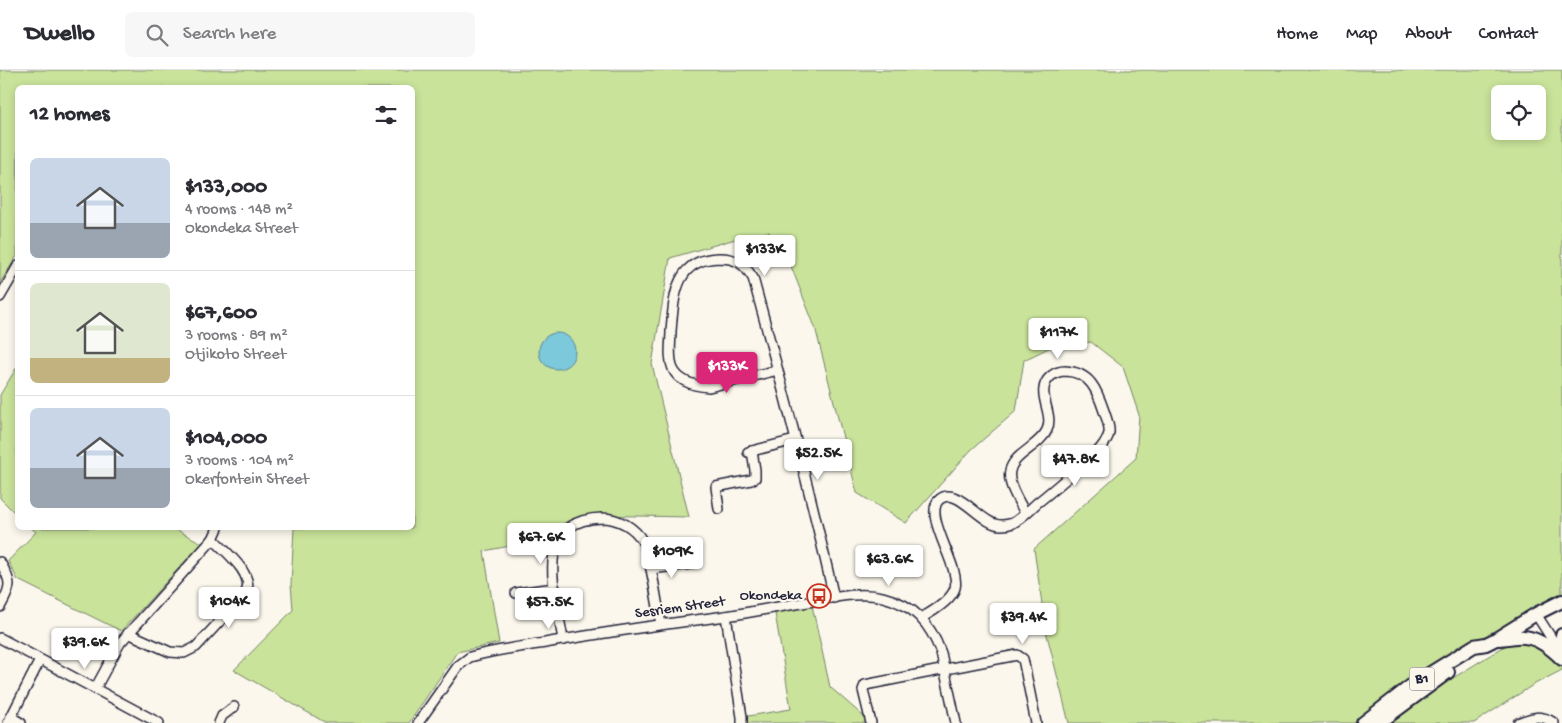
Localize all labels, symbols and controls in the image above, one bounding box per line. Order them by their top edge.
search box [125,12,475,57]
text: Dwello [25,20,95,49]
icon: search [143,21,171,49]
text: Search here [183,23,276,46]
text: Home [1276,24,1318,45]
text: Map [1346,24,1377,45]
text: About [1405,24,1451,45]
text: Contact [1479,24,1537,45]
map controls [1491,85,1546,140]
button: locate [1491,85,1546,140]
icon: filters [372,101,400,129]
text: 12 homes [30,103,109,128]
text: $133,000 [185,176,267,201]
icon: home [70,178,130,238]
text: 4 rooms · 148 m² [185,201,293,220]
text: Okondeka Street [185,220,298,239]
pin: $133K [730,234,800,277]
text: $133K [745,241,785,260]
text: $67,600 [185,302,257,327]
icon: home [70,303,130,363]
pin: $117K [1023,318,1093,360]
text: $117K [1039,324,1077,343]
text: 3 rooms · 89 m² [185,327,287,346]
text: Otjikoto Street [185,346,286,365]
pin: $133K [692,352,762,394]
text: $133K [707,358,747,377]
text: $104,000 [185,427,267,452]
icon: home [70,428,130,488]
pin: $52.5K [777,438,859,481]
pin: $47.8K [1034,444,1116,487]
text: $52.5K [795,445,841,464]
text: $47.8K [1052,451,1098,470]
text: 3 rooms · 104 m² [185,452,294,471]
text: Okerfontein Street [185,471,309,490]
pin: $67.6K [500,522,582,565]
text: $67.6K [518,529,564,548]
pin: $109K [637,536,707,579]
text: $109K [652,543,692,562]
pin: $63.6K [848,544,930,587]
text: $63.6K [866,551,912,570]
bus stop icon: Okondeka [806,583,832,609]
pin: $104K [194,586,264,629]
place label: Okondeka [740,587,803,605]
pin: $57.5K [508,588,590,630]
text: $104K [209,593,249,612]
street label: Sesriem Street [634,593,728,623]
text: $57.5K [526,594,572,613]
pin: $39.4K [982,602,1064,645]
text: $39.4K [1001,609,1045,628]
pin: $39.6K [44,628,126,670]
text: $39.6K [62,634,108,653]
road number: B1 [1410,668,1434,690]

